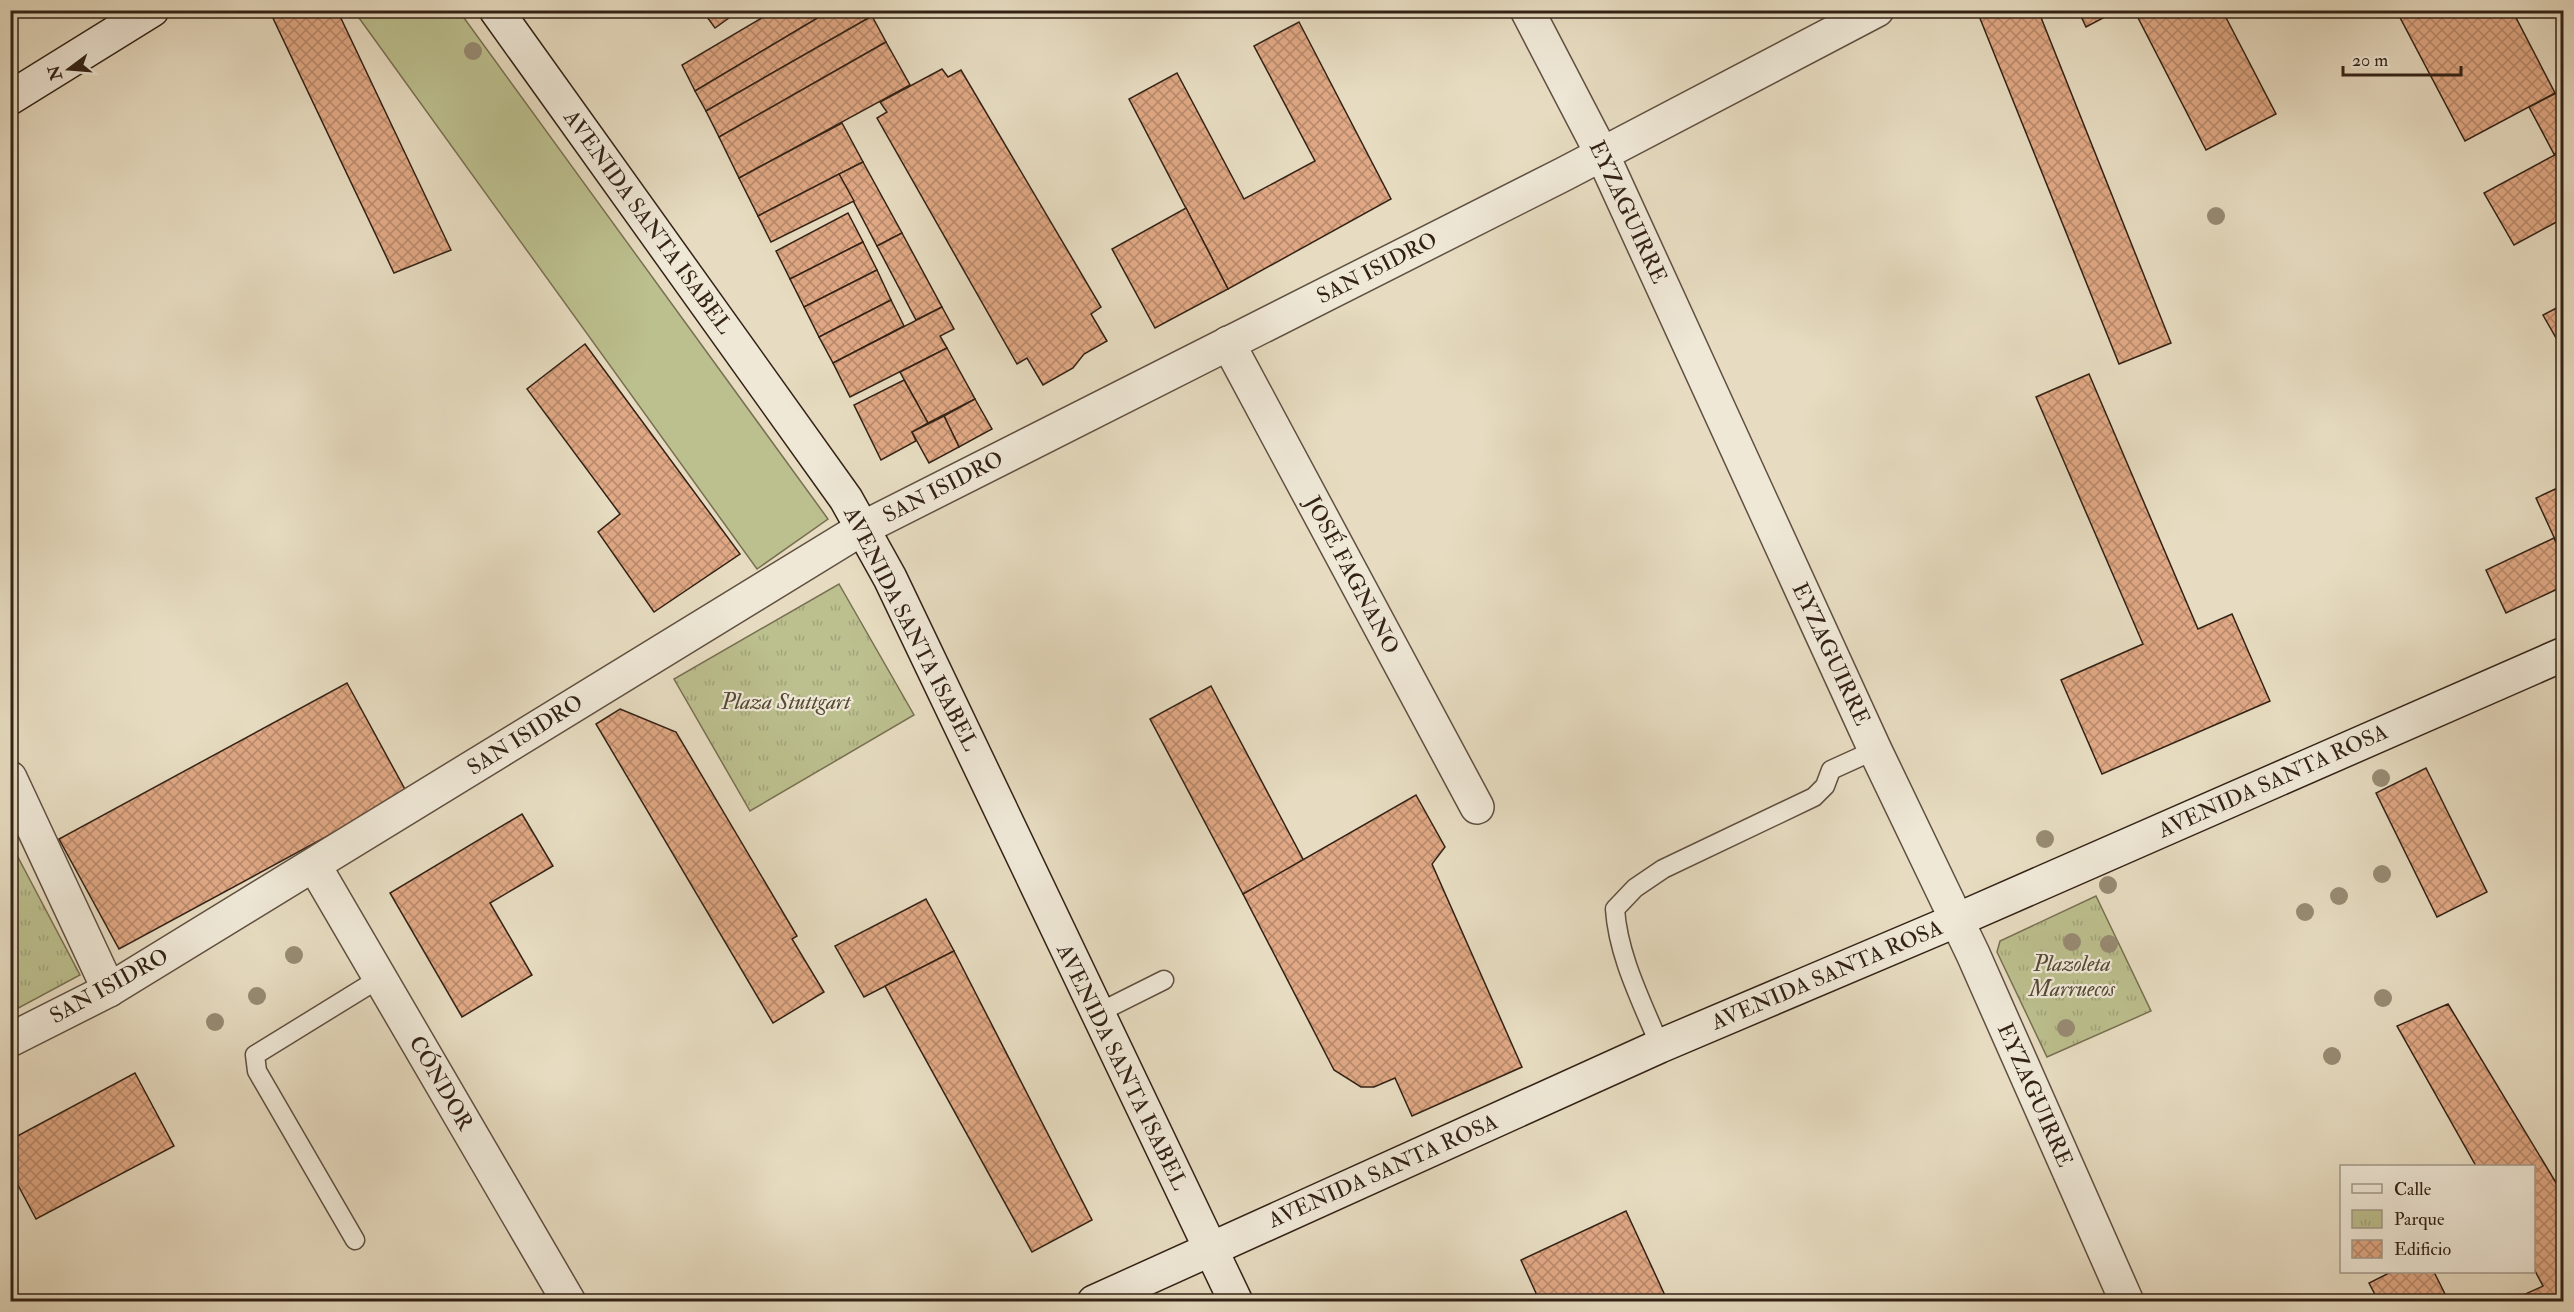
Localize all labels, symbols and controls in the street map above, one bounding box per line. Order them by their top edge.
north arrow [39,39,99,99]
scale bar [2343,39,2462,77]
text: 20 m [2352,49,2388,72]
text: N [44,63,67,83]
street label: AVENIDA SANTA ISABEL [557,104,739,340]
street label: EYZAGUIRRE [1583,136,1673,288]
street label: SAN ISIDRO [1312,226,1442,310]
street label: SAN ISIDRO [878,445,1008,529]
street label: JOSÉ FAGNANO [1298,490,1406,659]
street label: AVENIDA SANTA ISABEL [837,501,985,756]
street label: EYZAGUIRRE [1786,578,1876,730]
street label: SAN ISIDRO [462,688,588,782]
park label: Plaza Stuttgart [720,688,852,716]
street label: AVENIDA SANTA ROSA [2153,718,2392,845]
street label: AVENIDA SANTA ROSA [1706,914,1947,1037]
street label: AVENIDA SANTA ISABEL [1050,939,1194,1195]
street label: SAN ISIDRO [45,942,173,1030]
park label: Plazoleta Marruecos [2027,950,2116,1003]
street label: EYZAGUIRRE [1991,1019,2079,1171]
street label: CÓNDOR [403,1030,481,1136]
street label: AVENIDA SANTA ROSA [1263,1108,1502,1235]
legend [2340,1165,2535,1273]
text: Calle [2394,1178,2432,1201]
text: Parque [2394,1208,2445,1231]
text: Edificio [2394,1238,2451,1261]

